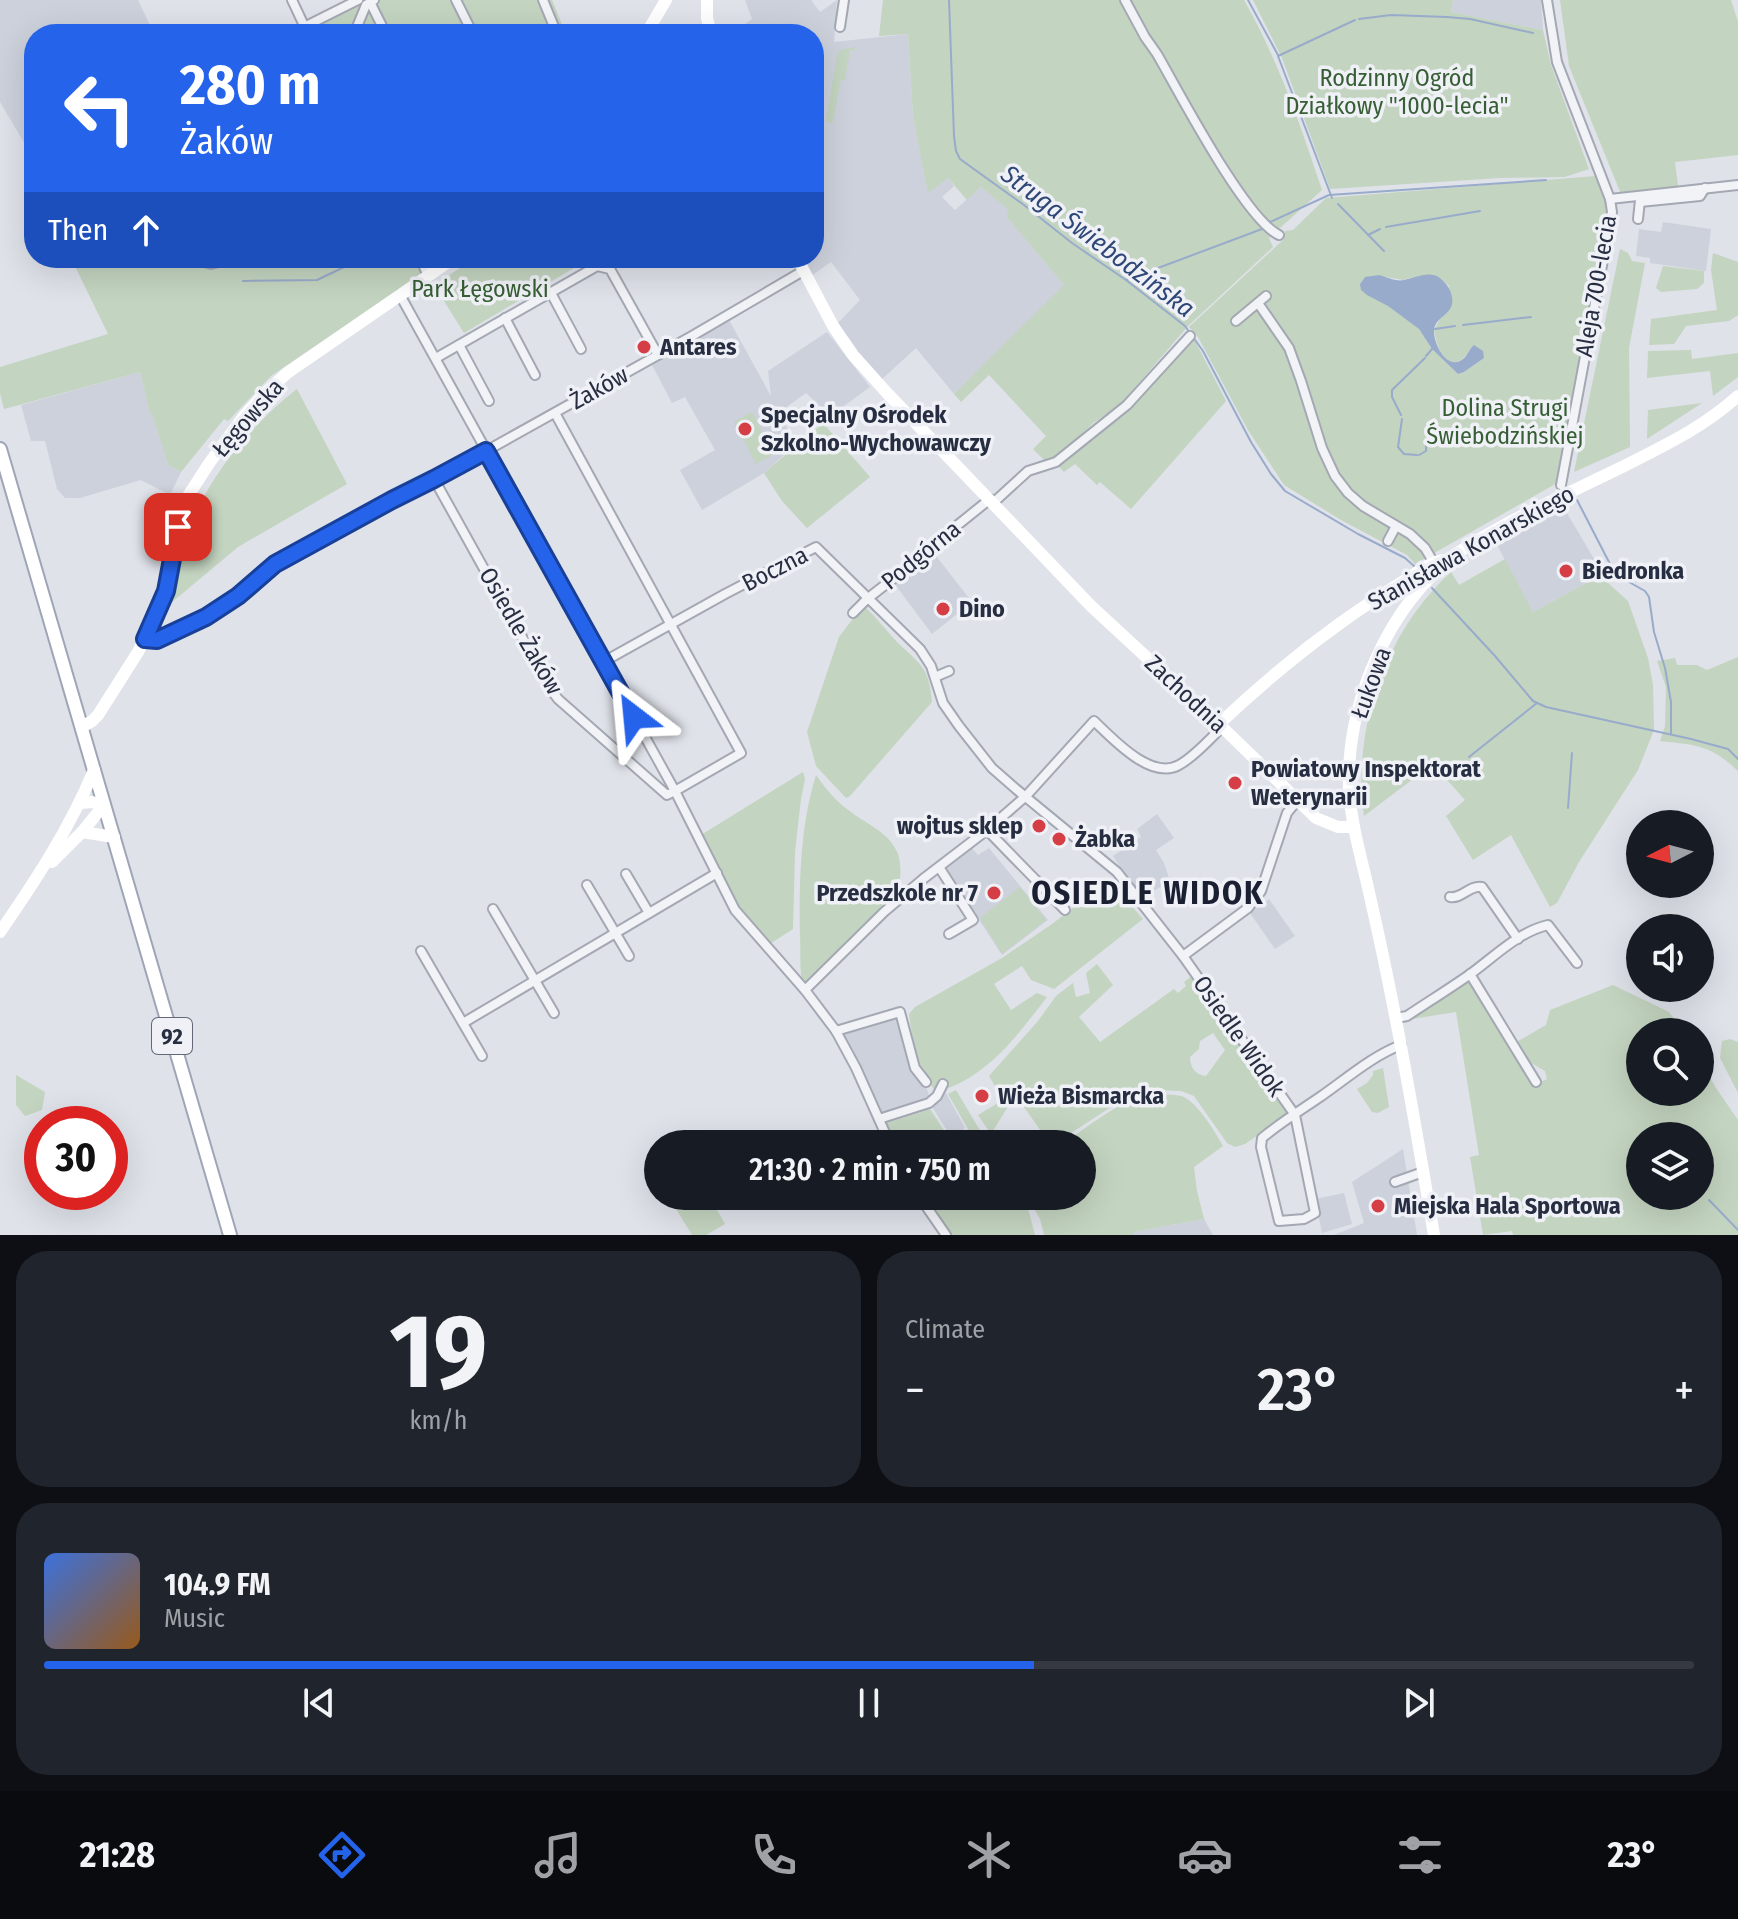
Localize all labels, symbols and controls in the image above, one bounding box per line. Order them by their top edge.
text: 280 m [180,52,320,119]
icon: left [48,56,152,160]
park label: Rodzinny Ogród Działkowy "1000-lecia" [1285,64,1509,120]
text: Żaków [180,120,273,164]
water label: Struga Świebodzińska [994,158,1200,324]
icon: ahead [124,208,168,252]
text: Then [48,212,108,248]
street label: Aleja 700-lecia [1570,213,1622,359]
park label: Park Łęgowski [411,275,549,303]
place label: Antares [659,333,737,361]
marker: Antares [635,338,653,356]
street label: Żaków [565,361,633,415]
street label: Łęgowska [206,373,290,463]
park label: Dolina Strugi Świebodzińskiej [1426,394,1584,450]
place label: Specjalny Ośrodek Szkolno-Wychowawczy [761,401,991,457]
marker: Specjalny Ośrodek Szkolno-Wychowawczy [736,420,754,438]
street label: Stanisława Konarskiego [1363,480,1579,616]
pin [144,493,212,561]
icon: arrive [156,505,200,549]
street label: Podgórna [876,515,966,595]
street label: Boczna [737,541,813,597]
place label: Biedronka [1582,557,1684,585]
marker: Biedronka [1557,562,1575,580]
street label: Osiedle Żaków [473,563,569,700]
place label: Dino [959,595,1005,623]
marker: Dino [934,600,952,618]
street label: Łukowa [1345,643,1397,723]
street label: Zachodnia [1139,649,1233,739]
position arrow [592,675,676,759]
place label: Powiatowy Inspektorat Weterynarii [1251,755,1481,811]
marker: Powiatowy Inspektorat Weterynarii [1226,774,1244,792]
north arrow [1626,810,1714,898]
map controls [1626,810,1714,1210]
place label: wojtus sklep [897,812,1023,840]
marker: wojtus sklep [1030,817,1048,835]
place label: Żabka [1075,824,1135,853]
marker: Żabka [1050,830,1068,848]
district label: OSIEDLE WIDOK [1031,874,1265,912]
place label: Przedszkole nr 7 [816,879,978,907]
marker: Przedszkole nr 7 [985,884,1003,902]
button: sound [1626,914,1714,1002]
street label: Osiedle Widok [1187,970,1291,1102]
road number: 92 [152,1018,192,1054]
button: search [1626,1018,1714,1106]
place label: Wieża Bismarcka [998,1082,1164,1110]
marker: Wieża Bismarcka [973,1087,991,1105]
speed limit sign: 30 [24,1106,128,1210]
button: layers [1626,1122,1714,1210]
text: 21:30 · 2 min · 750 m [749,1152,991,1188]
place label: Miejska Hala Sportowa [1394,1192,1621,1220]
marker: Miejska Hala Sportowa [1369,1197,1387,1215]
text: 19 [390,1290,487,1415]
text: Climate [905,1314,985,1345]
text: 23° [1258,1354,1341,1426]
text: − [905,1364,925,1417]
text: + [1674,1364,1694,1417]
text: km/h [410,1405,467,1436]
text: 104.9 FM [164,1567,271,1603]
text: Music [164,1603,225,1634]
icon: previous [297,1681,341,1725]
icon: pause [847,1681,891,1725]
icon: next [1397,1681,1441,1725]
icon: directions [314,1827,370,1883]
icon: music [530,1827,586,1883]
icon: phone [746,1827,802,1883]
icon: climate [961,1827,1017,1883]
icon: car [1177,1827,1233,1883]
icon: filters [1392,1827,1448,1883]
text: 21:28 [80,1833,155,1877]
text: 23° [1608,1833,1658,1877]

